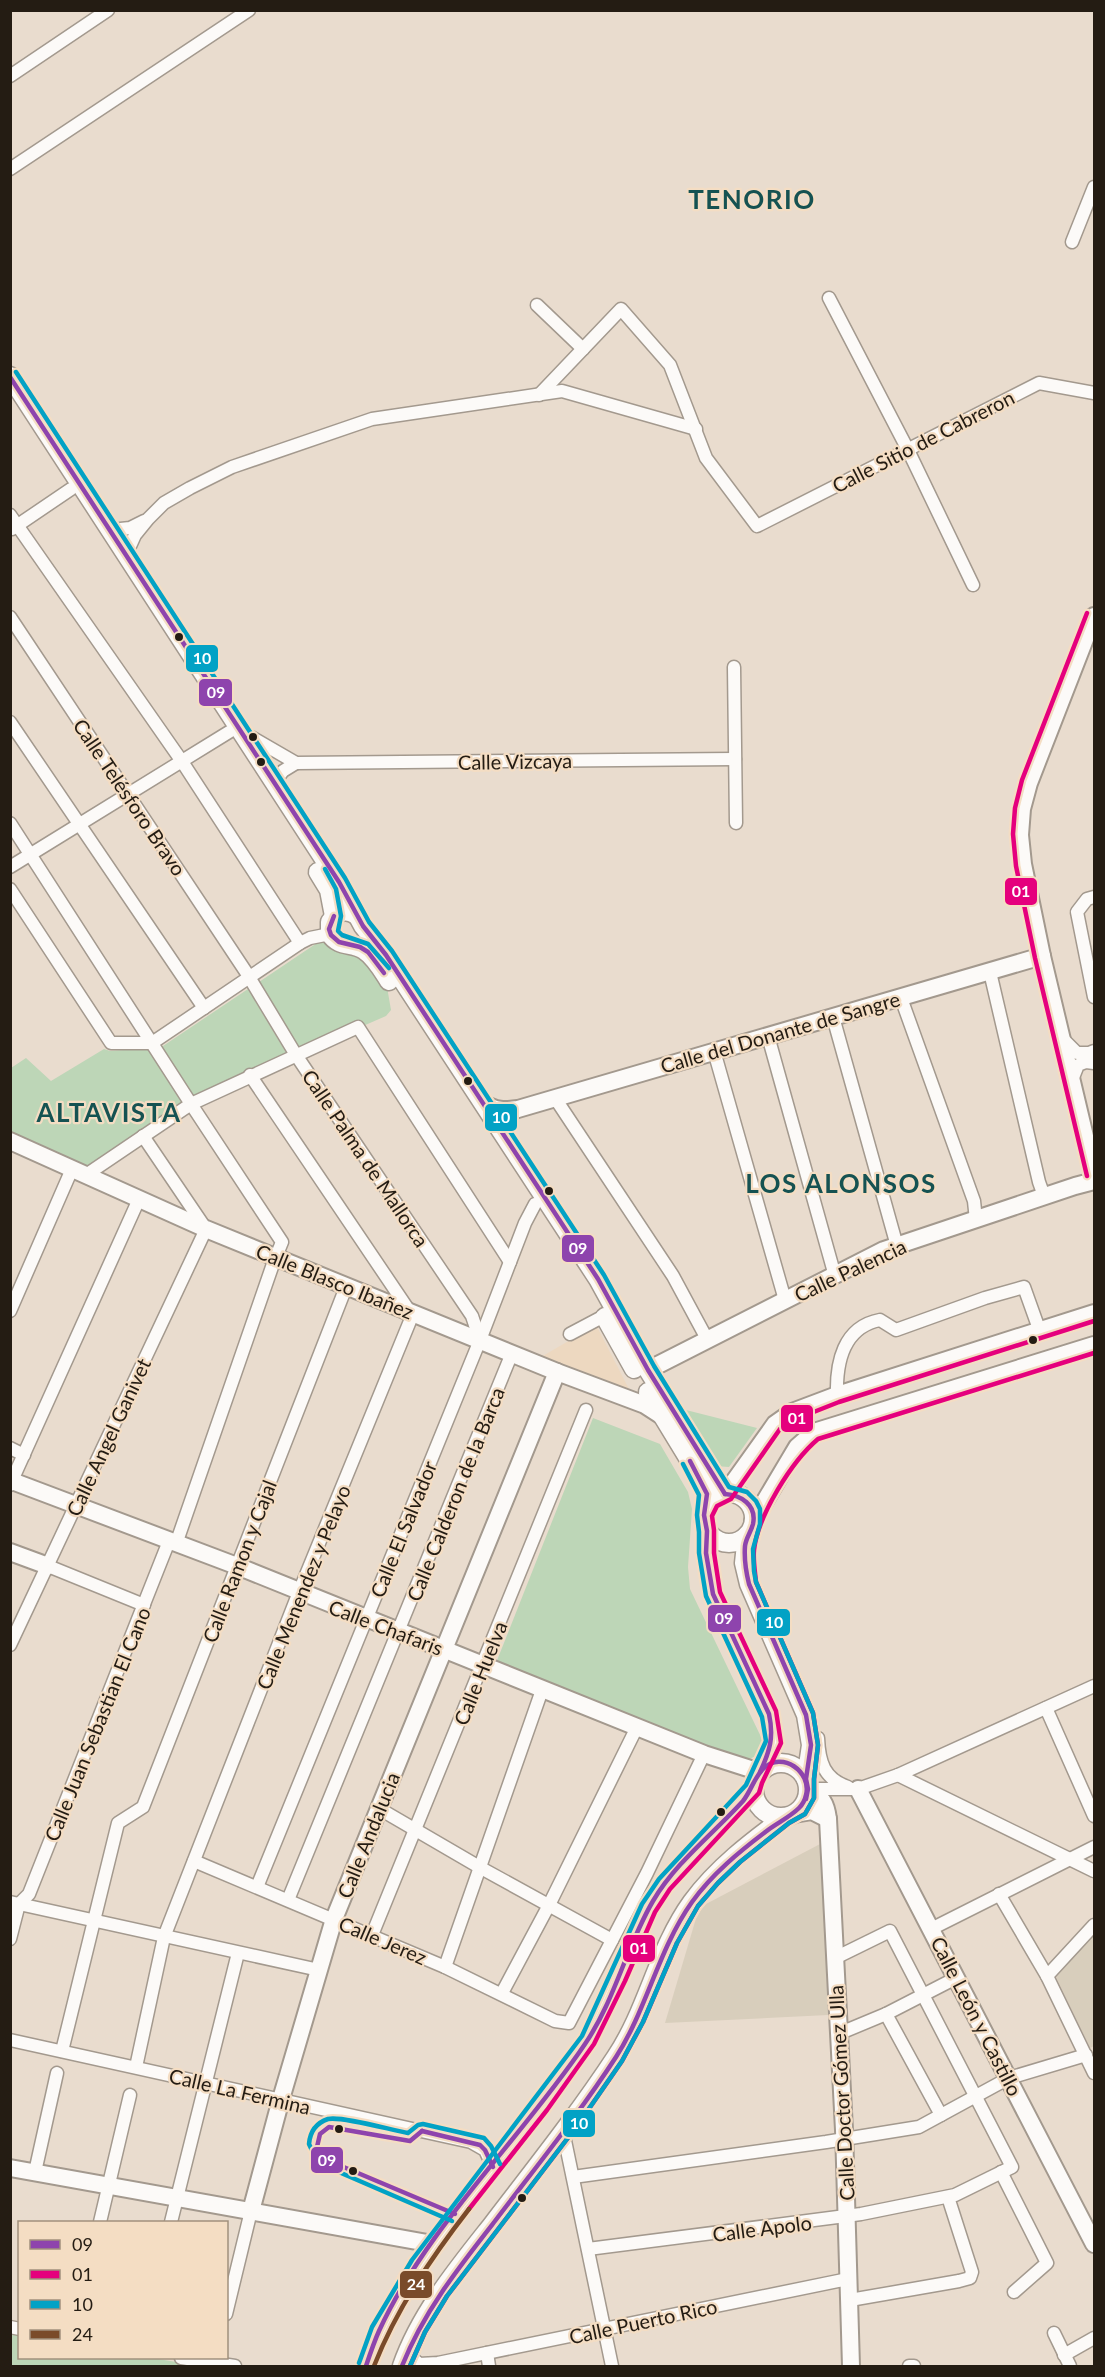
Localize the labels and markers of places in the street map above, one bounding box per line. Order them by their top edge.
unlabelled marker [173,631,185,643]
unlabelled marker [247,731,259,743]
unlabelled marker [255,756,267,768]
unlabelled marker [462,1075,474,1087]
unlabelled marker [543,1185,555,1197]
unlabelled marker [1027,1334,1039,1346]
unlabelled marker [715,1806,727,1818]
unlabelled marker [333,2123,345,2135]
unlabelled marker [347,2165,359,2177]
unlabelled marker [516,2192,528,2204]

